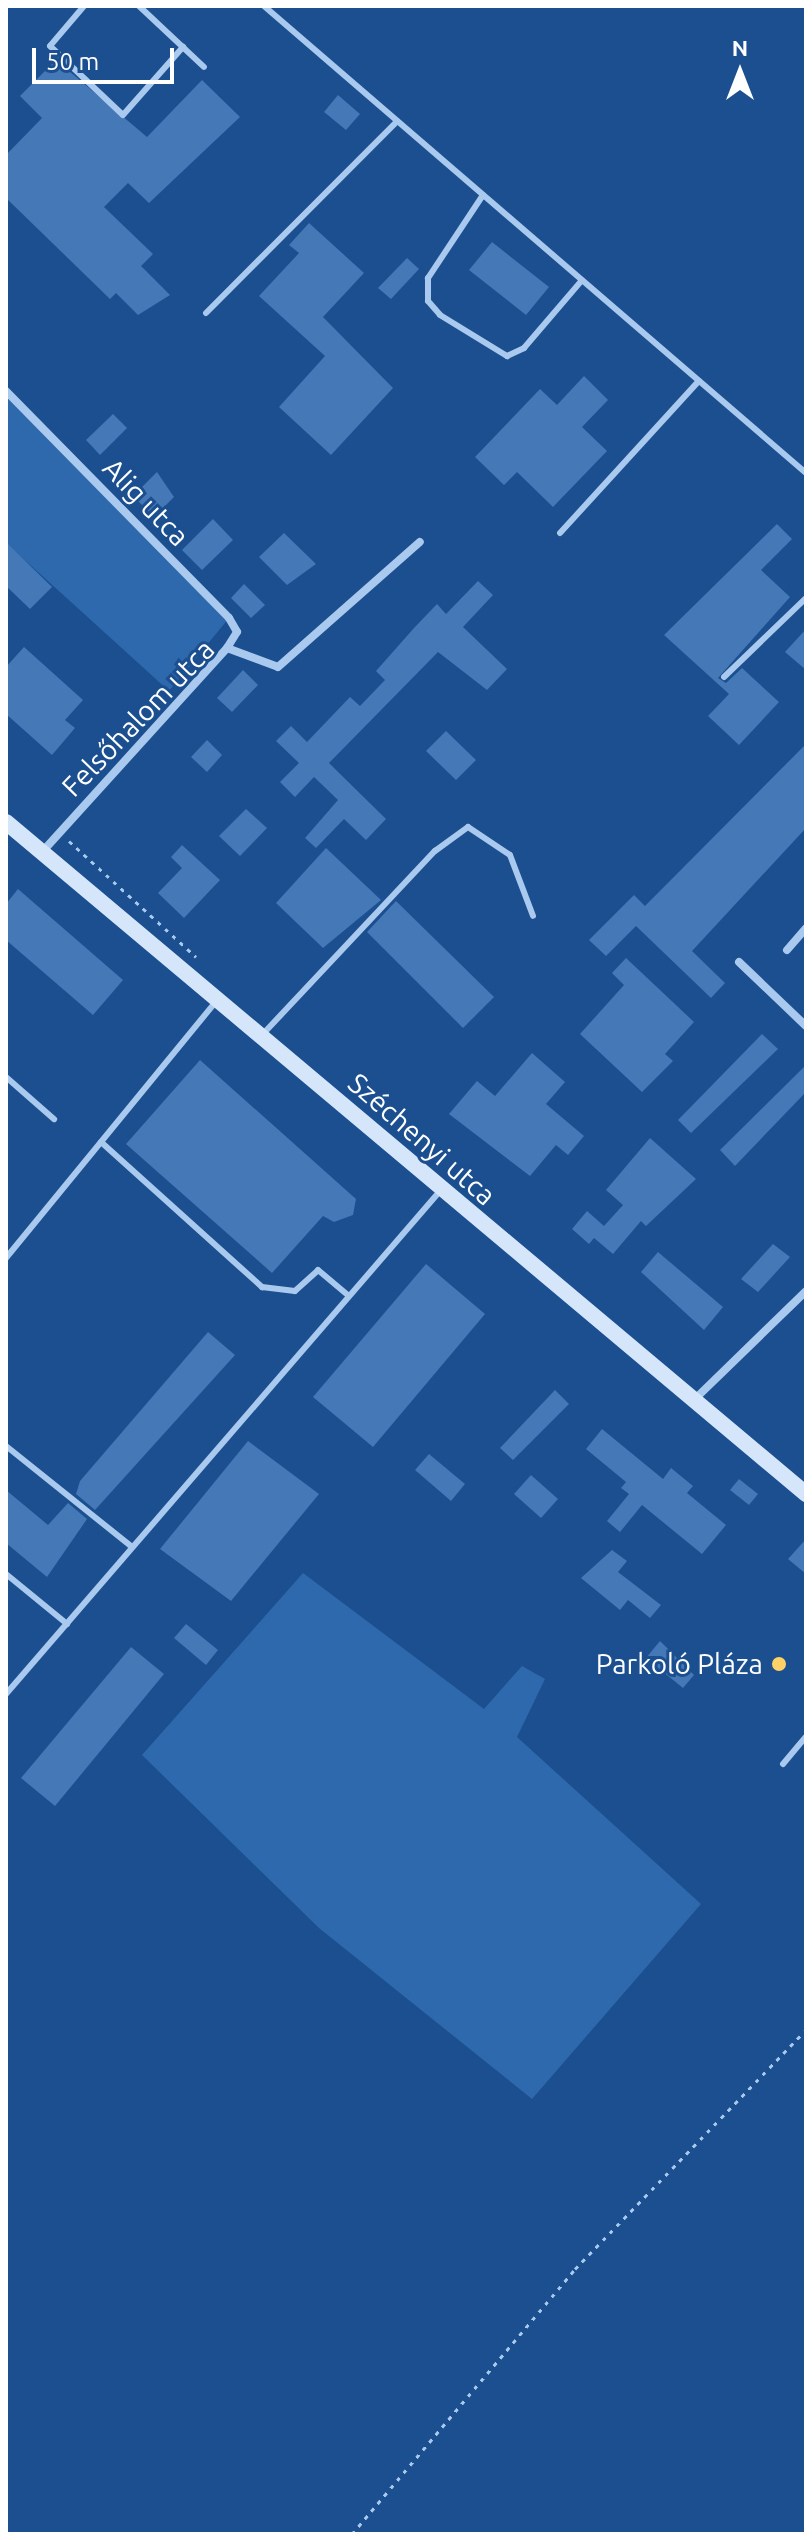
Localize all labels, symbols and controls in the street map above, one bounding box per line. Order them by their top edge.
scale bar [36,32,178,82]
north arrow [700,32,780,112]
text: N [732,35,748,60]
text: 50 m [46,48,99,75]
street label: Alig utca [96,451,196,553]
street label: Felsőhalom utca [55,633,221,803]
street label: Széchenyi utca [342,1066,502,1212]
place label: Parkoló Pláza [596,1647,763,1681]
marker: Parkoló Pláza [770,1655,788,1673]

